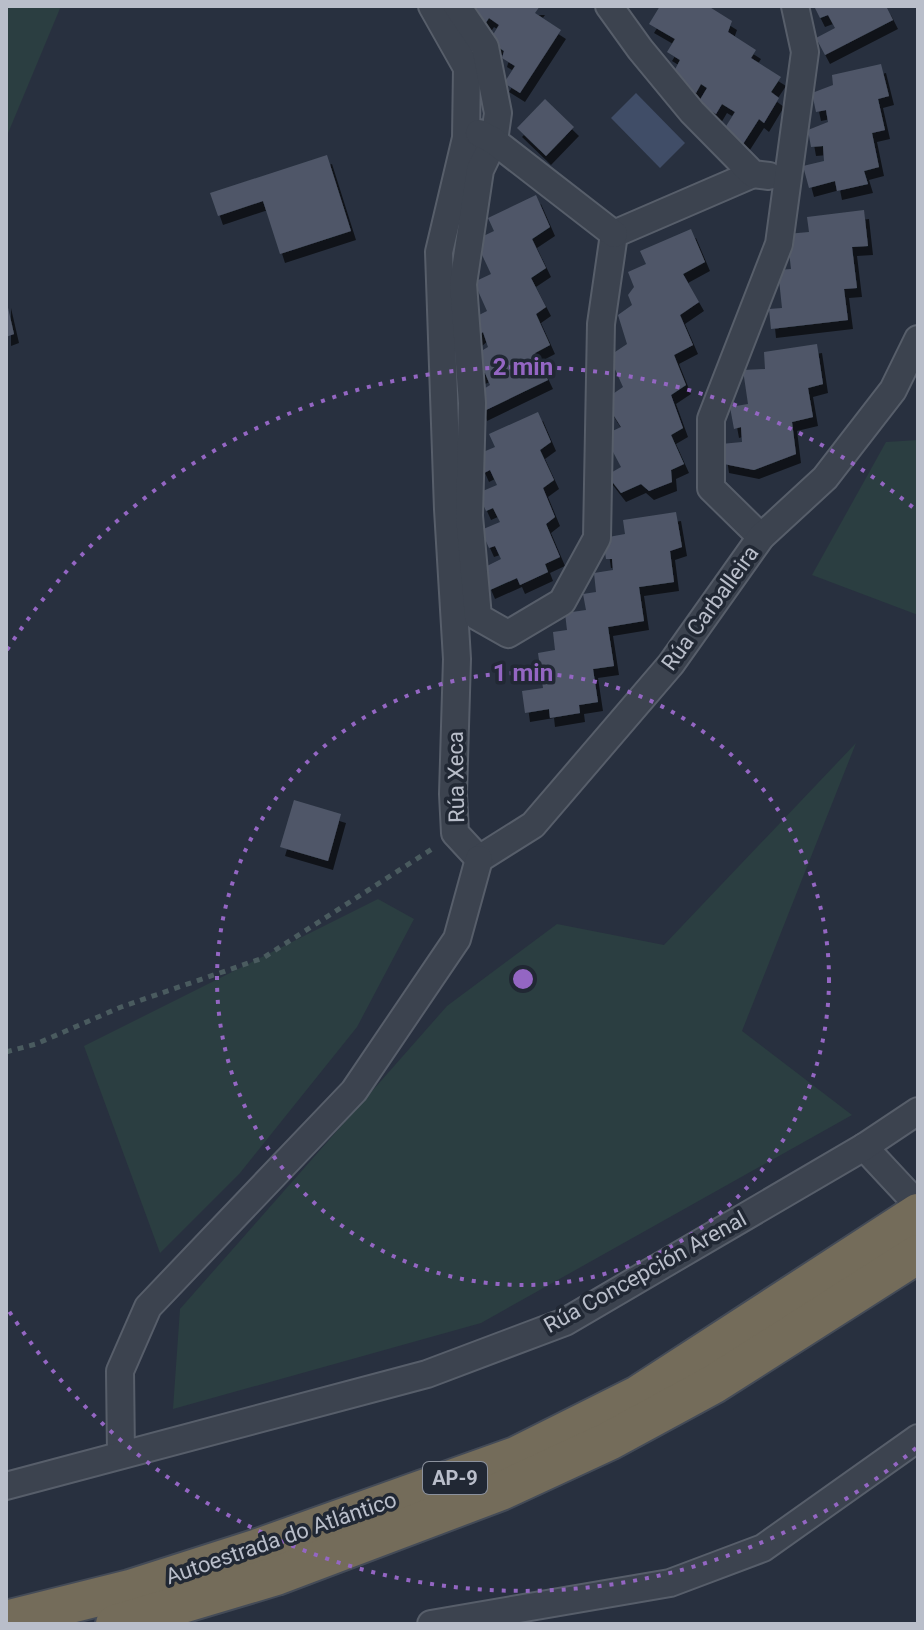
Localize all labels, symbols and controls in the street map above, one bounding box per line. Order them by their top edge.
text: 2 min [493,353,553,381]
street label: Rúa Carballeira [656,541,764,675]
text: 1 min [493,659,553,687]
street label: Rúa Xeca [443,731,469,823]
centre of rings [509,965,537,993]
street label: Rúa Concepción Arenal [539,1206,751,1338]
road number: AP-9 [423,1462,487,1494]
street label: Autoestrada do Atlántico [162,1487,400,1589]

